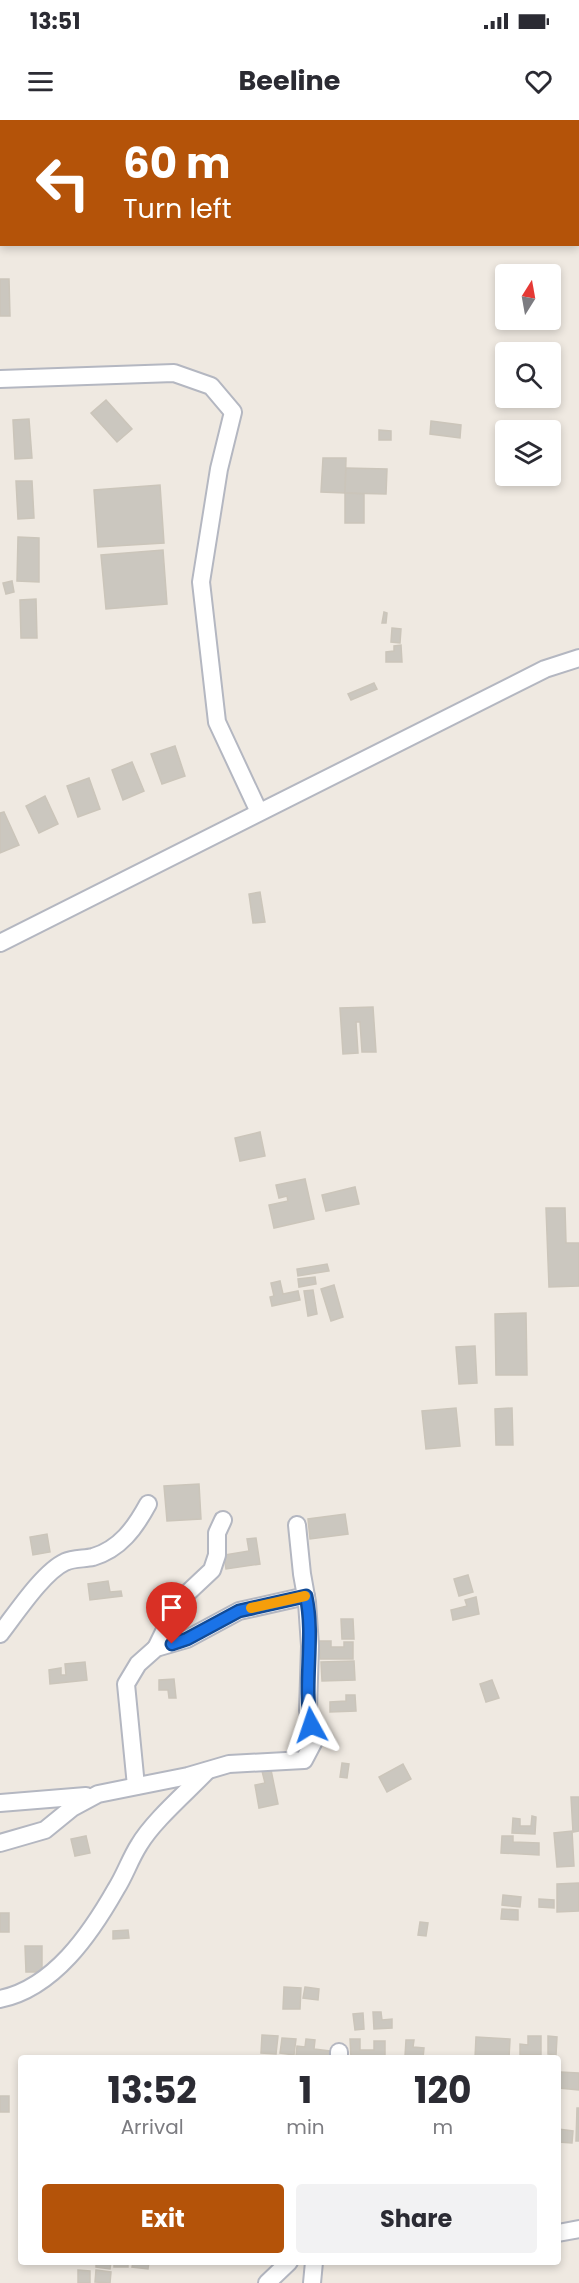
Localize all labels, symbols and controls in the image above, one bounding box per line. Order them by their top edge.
text: 13:51 [30,6,80,37]
text: Beeline [239,62,340,99]
icon: menu [24,65,57,98]
icon: heart [522,65,555,98]
text: 60 m [123,134,231,193]
icon: left [24,144,102,222]
text: Turn left [123,190,232,227]
north arrow [495,264,561,330]
map controls [495,264,561,486]
button: search [495,342,561,408]
button: layers [495,420,561,486]
pin [146,1582,197,1644]
icon: arrive [155,1591,188,1624]
position arrow [279,1693,343,1757]
text: 13:52 [107,2065,197,2116]
text: 1 [299,2065,312,2116]
text: 120 [414,2065,472,2116]
text: Arrival [121,2113,184,2141]
text: min [286,2113,325,2141]
text: m [432,2113,453,2141]
button: Exit [42,2184,284,2253]
button: Share [296,2184,537,2253]

